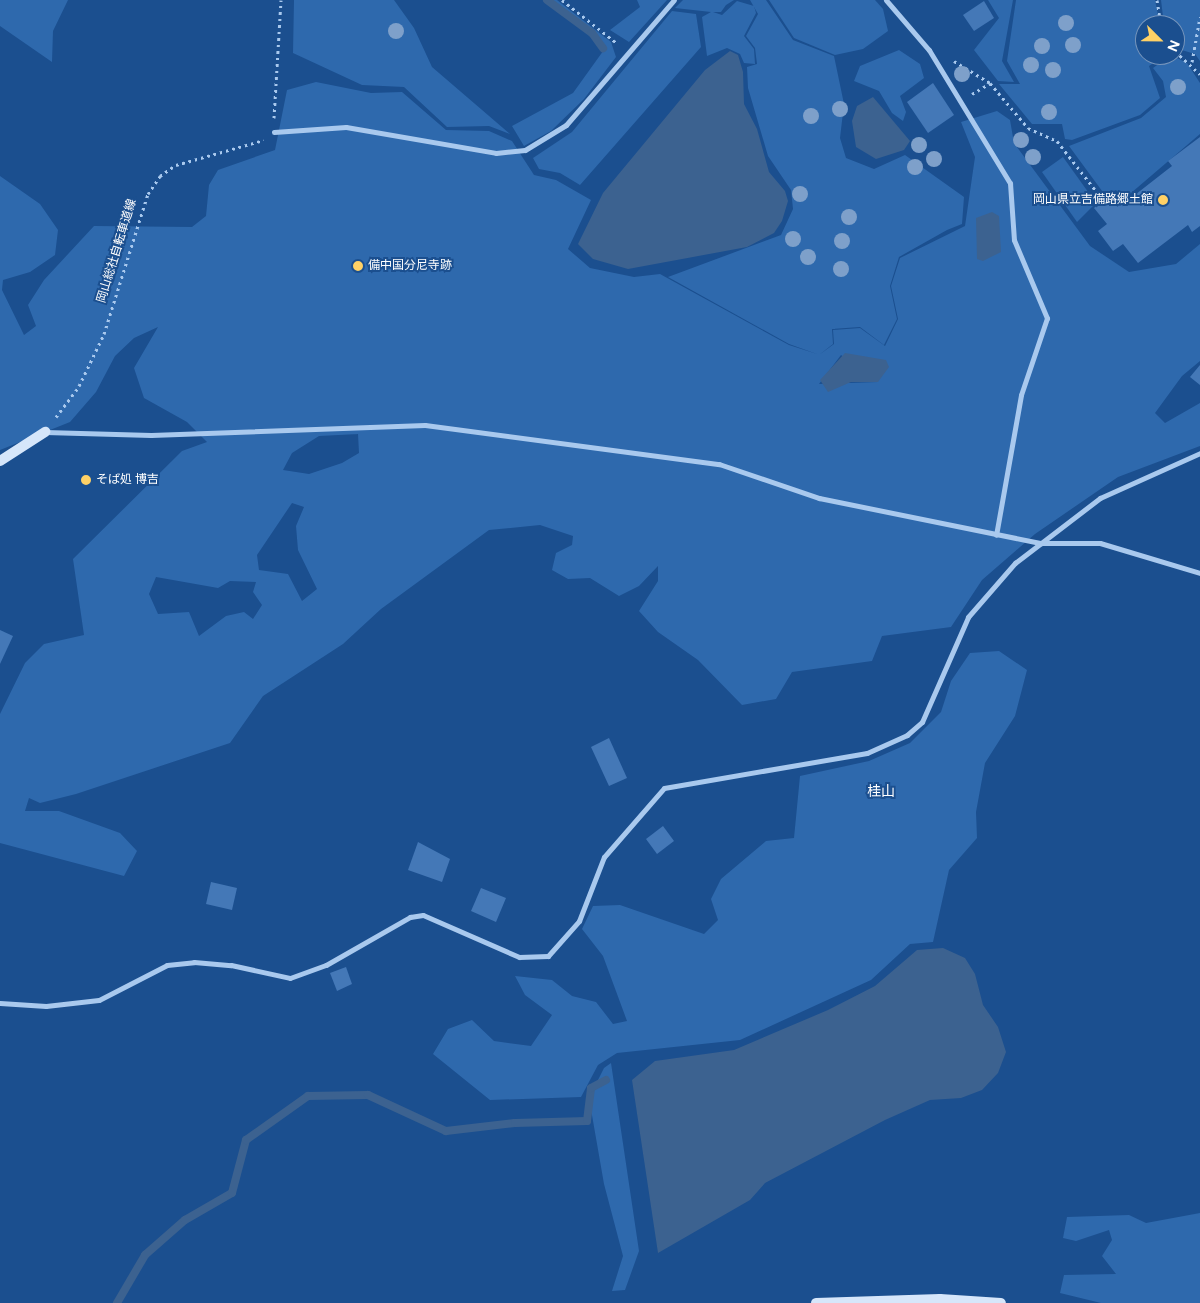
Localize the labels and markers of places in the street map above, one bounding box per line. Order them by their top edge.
place label: 岡山県立吉備路郷土館 [1033,193,1153,207]
marker: 岡山県立吉備路郷土館 [1157,194,1169,206]
place label: 備中国分尼寺跡 [368,259,452,273]
marker: 備中国分尼寺跡 [352,260,364,272]
place label: そば処 博吉 [96,473,159,487]
marker: そば処 博吉 [80,474,92,486]

